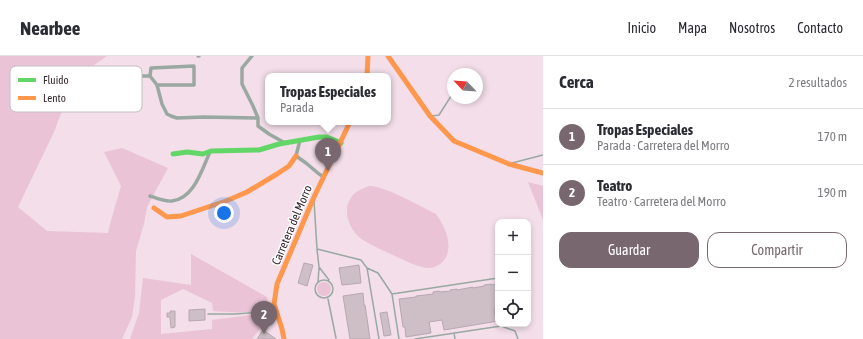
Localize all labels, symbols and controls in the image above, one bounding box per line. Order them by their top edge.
text: Nearbee [20,17,80,39]
text: Inicio [627,20,656,36]
text: Mapa [678,20,707,36]
text: Nosotros [729,20,775,36]
text: Contacto [797,20,843,36]
legend [10,66,142,112]
north arrow [447,68,483,104]
text: Cerca [559,72,594,92]
popup [265,73,391,125]
text: Fluido [43,74,69,86]
text: 2 resultados [788,75,847,90]
text: Tropas Especiales [280,83,376,100]
text: Lento [43,92,66,104]
text: Parada [280,100,314,115]
text: Tropas Especiales [597,121,693,138]
text: 1 [569,129,575,144]
text: 170 m [818,129,847,144]
pin: 1 [315,138,341,171]
text: Parada · Carretera del Morro [597,138,730,153]
text: Teatro [597,177,632,194]
street label: Carretera del Morro [269,183,315,267]
text: 2 [569,185,575,200]
text: 190 m [818,185,847,200]
text: Teatro · Carretera del Morro [597,194,726,209]
your location [214,203,234,223]
map controls [495,219,531,327]
button: + [495,219,531,255]
button: Guardar [559,232,699,268]
button: Compartir [707,232,847,268]
button: − [495,255,531,291]
button: locate [495,291,531,327]
pin: 2 [251,301,277,334]

